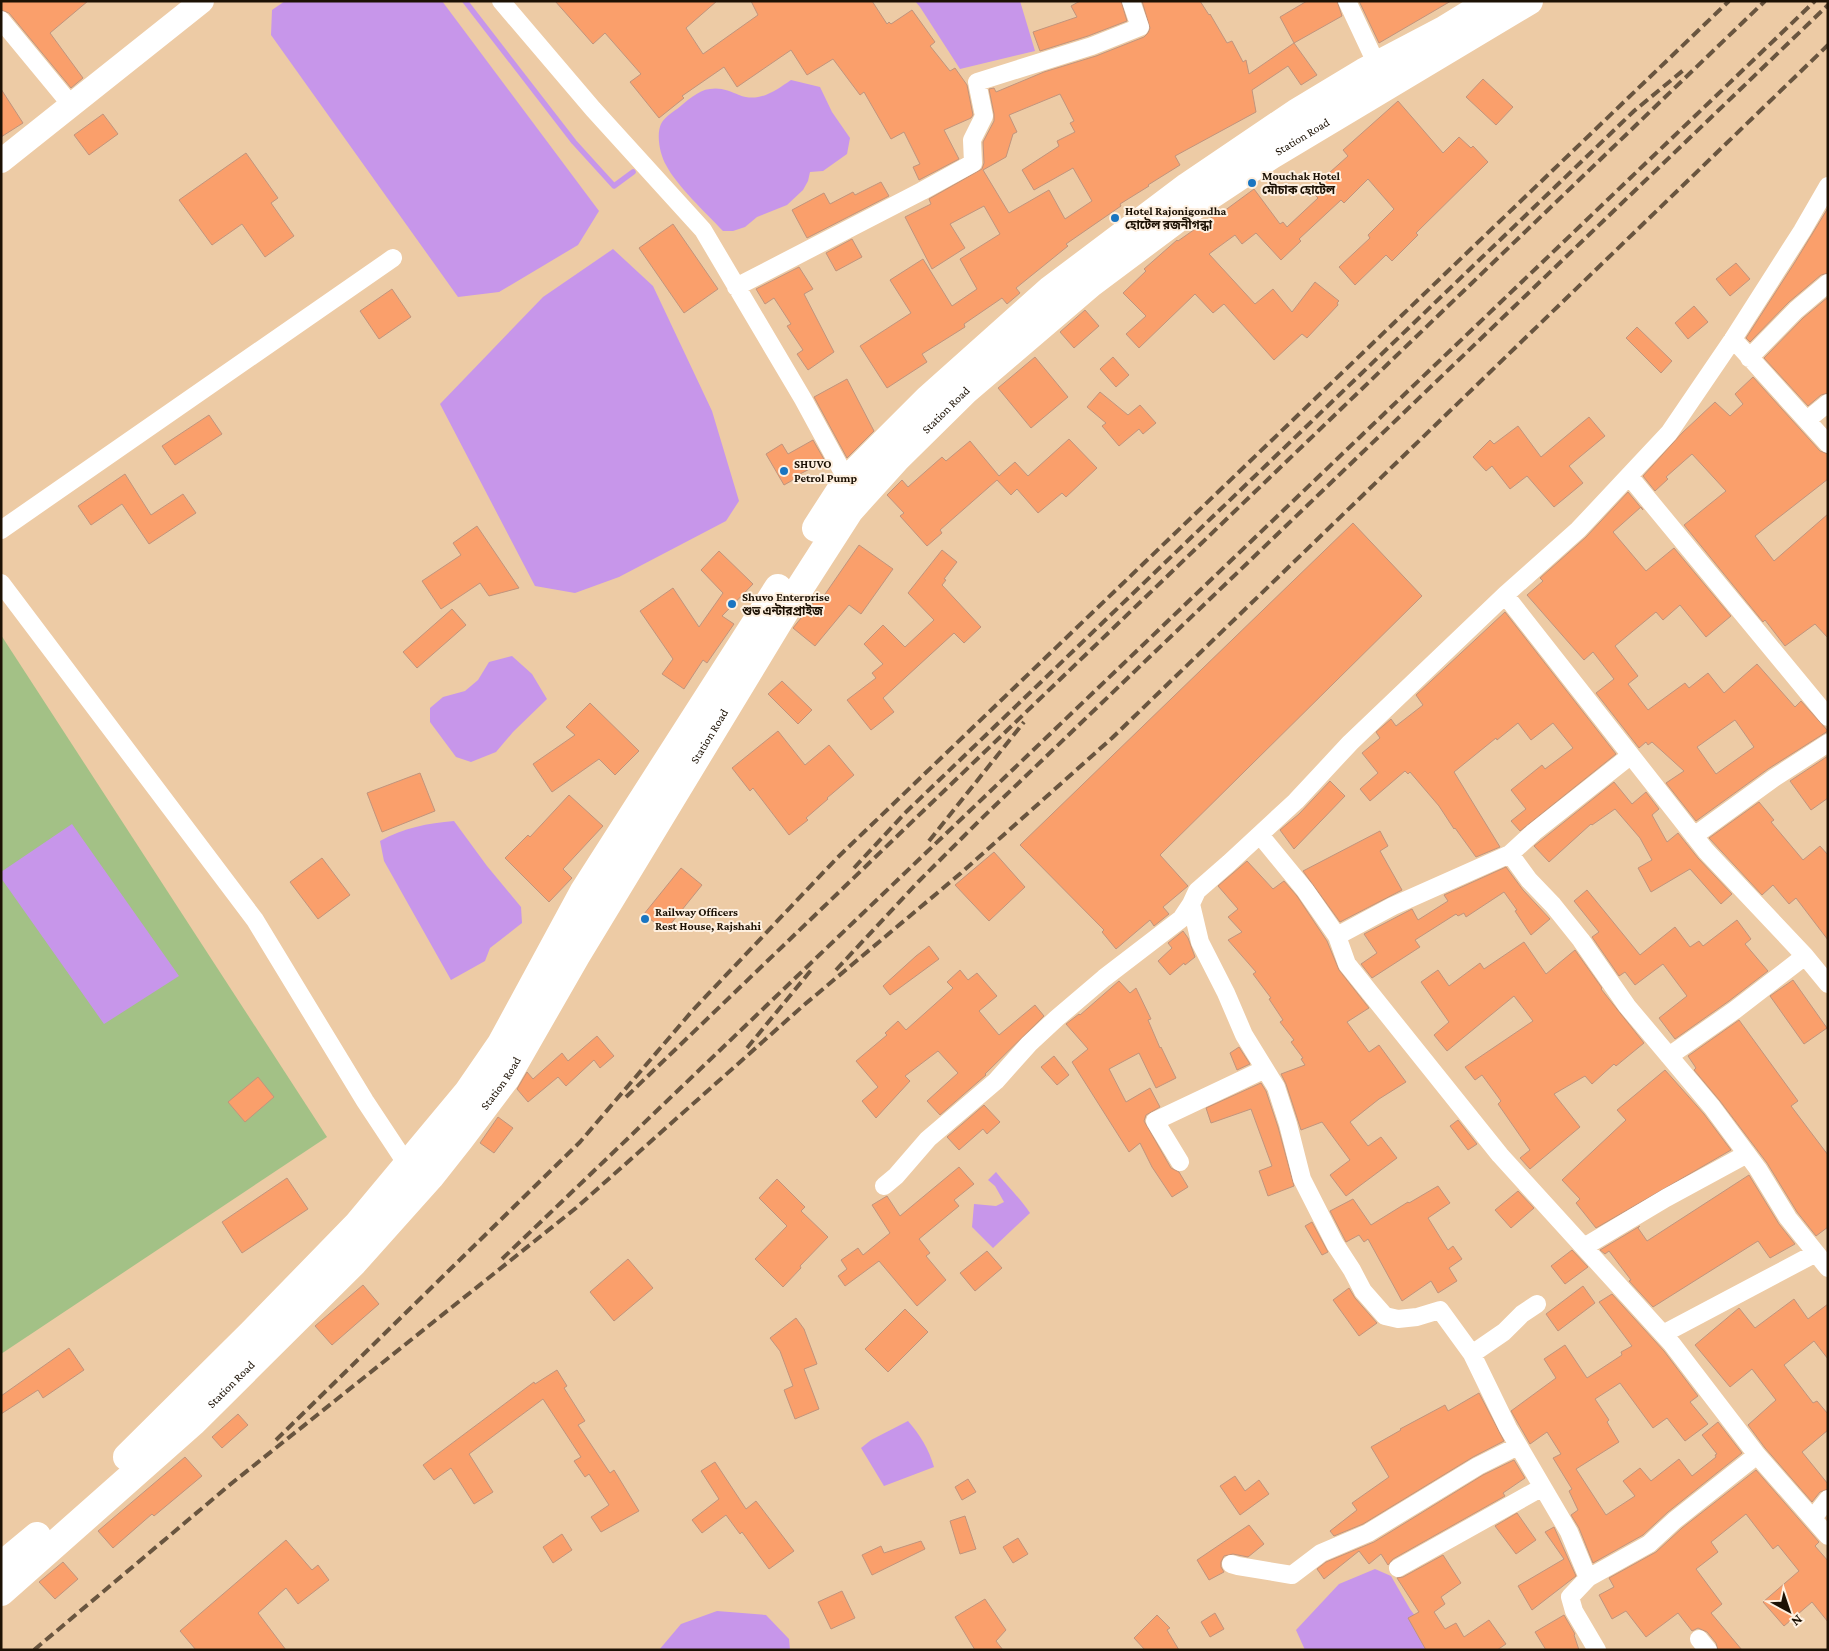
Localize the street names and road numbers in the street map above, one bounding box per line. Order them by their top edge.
street label: Station Road [1272,115,1333,158]
street label: Station Road [919,383,973,436]
street label: Station Road [687,706,731,766]
street label: Station Road [478,1054,524,1112]
street label: Station Road [204,1357,258,1411]

